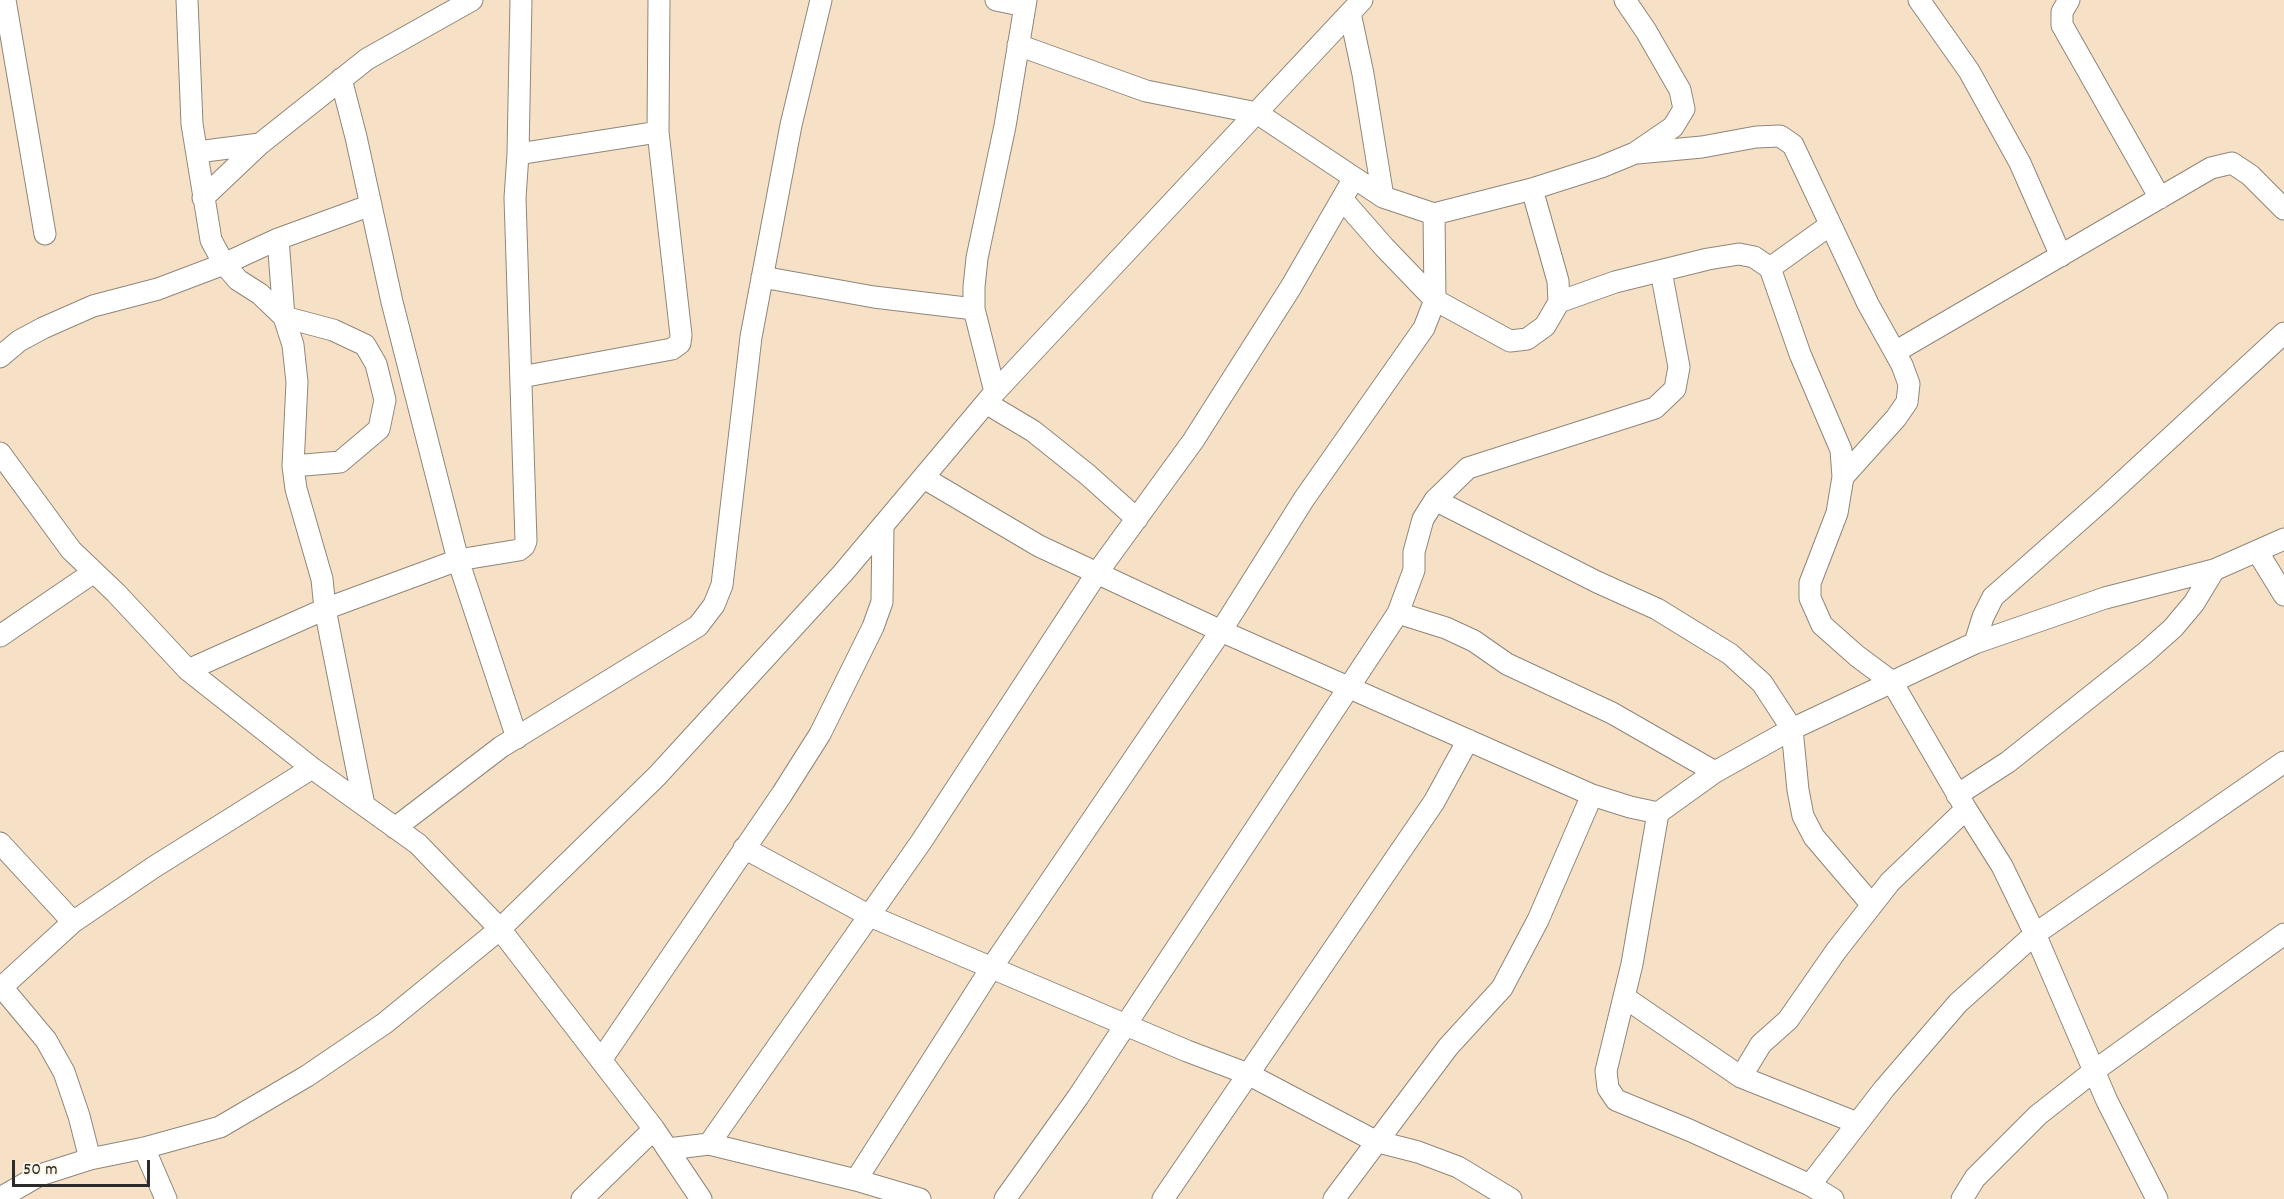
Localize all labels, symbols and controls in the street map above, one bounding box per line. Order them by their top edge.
scale bar [15,1148,153,1186]
text: 50 m [23,1158,58,1183]

